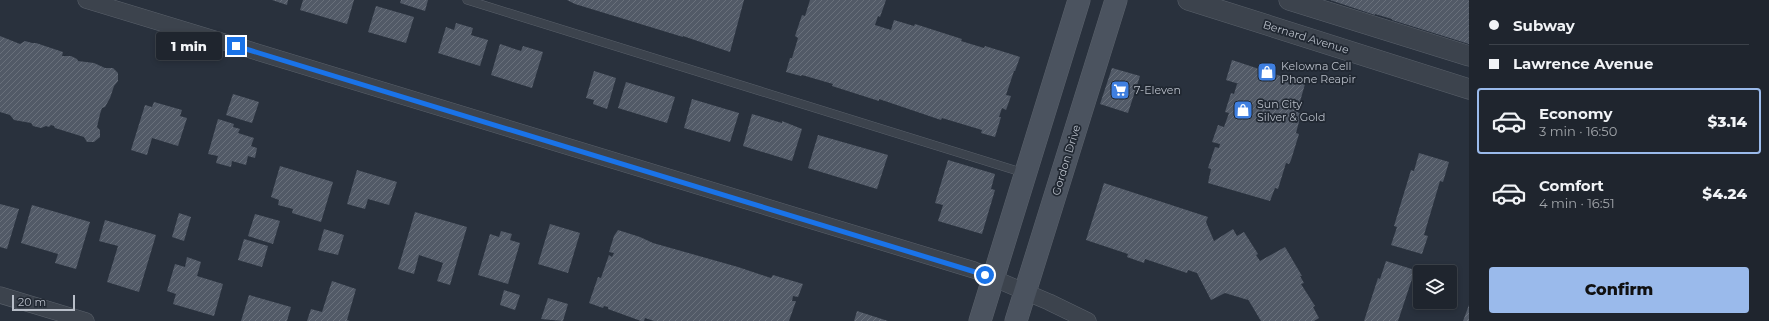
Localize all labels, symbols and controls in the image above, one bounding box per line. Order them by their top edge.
text: Subway [1513,16,1575,35]
street label: Bernard Avenue [1261,17,1351,57]
callout: 1 min [156,32,222,60]
route end [227,37,245,55]
text: 1 min [171,38,207,54]
text: Lawrence Avenue [1513,54,1653,73]
place label: Kelowna Cell Phone Reapir [1281,59,1356,86]
shop icon: Kelowna Cell Phone Reapir [1256,61,1278,83]
supermarket icon: 7-Eleven [1109,79,1131,101]
place label: 7-Eleven [1134,83,1181,97]
place label: Sun City Silver & Gold [1257,97,1325,124]
shop icon: Sun City Silver & Gold [1232,99,1254,121]
icon: car [1491,103,1527,139]
text: Economy [1539,104,1612,123]
text: $3.14 [1708,112,1747,131]
street label: Gordon Drive [1049,123,1083,197]
text: 3 min · 16:50 [1539,123,1617,139]
icon: car [1491,175,1527,211]
text: Comfort [1539,176,1604,195]
text: $4.24 [1703,184,1747,203]
text: 4 min · 16:51 [1539,195,1615,211]
map controls [1413,265,1457,309]
button: layers [1413,265,1457,309]
route start [976,266,994,284]
button: Confirm [1489,267,1749,313]
scale bar [12,293,75,312]
text: 20 m [18,295,46,309]

